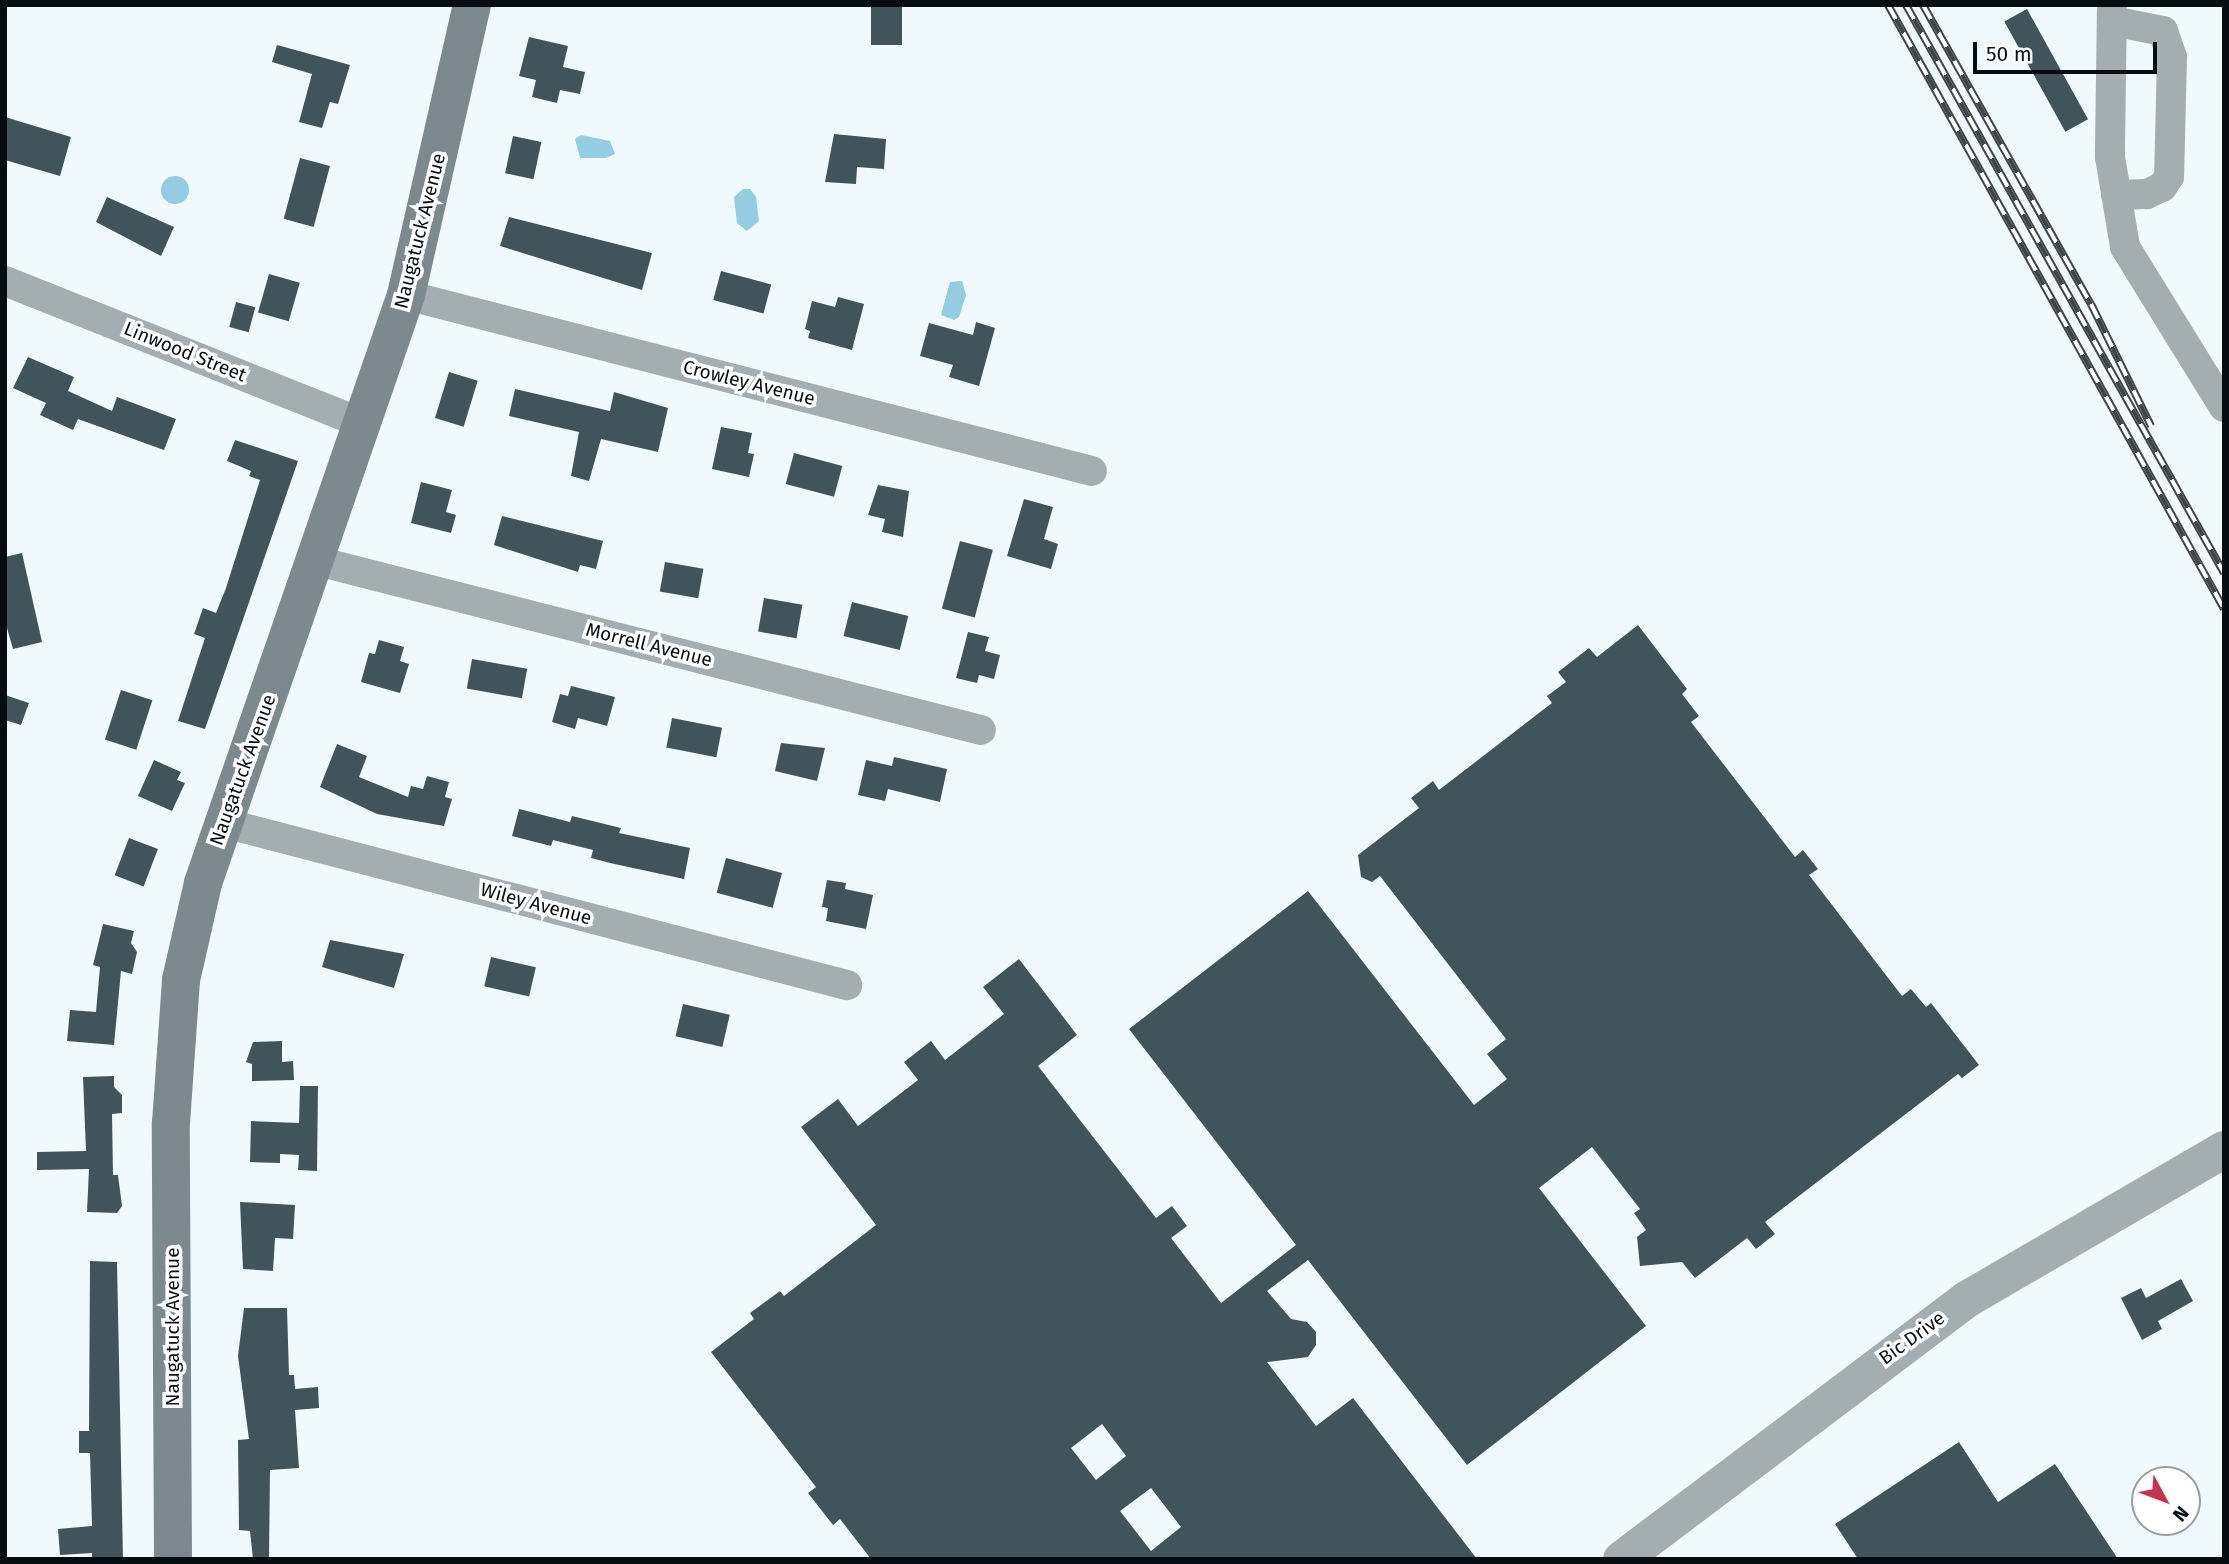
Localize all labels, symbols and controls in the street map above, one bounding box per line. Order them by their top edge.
scale bar [1977,28,2161,72]
text: 50 m [1986,41,2032,67]
street label: Naugatuck Avenue [390,151,450,311]
street label: Linwood Street [121,317,249,387]
street label: Crowley Avenue [681,356,817,410]
street label: Morrell Avenue [583,618,715,672]
street label: Naugatuck Avenue [205,691,281,849]
street label: Wiley Avenue [478,878,594,930]
street label: Naugatuck Avenue [162,1247,184,1407]
street label: Bic Drive [1875,1307,1949,1369]
north arrow [2131,1466,2201,1536]
text: N [2168,1501,2194,1526]

